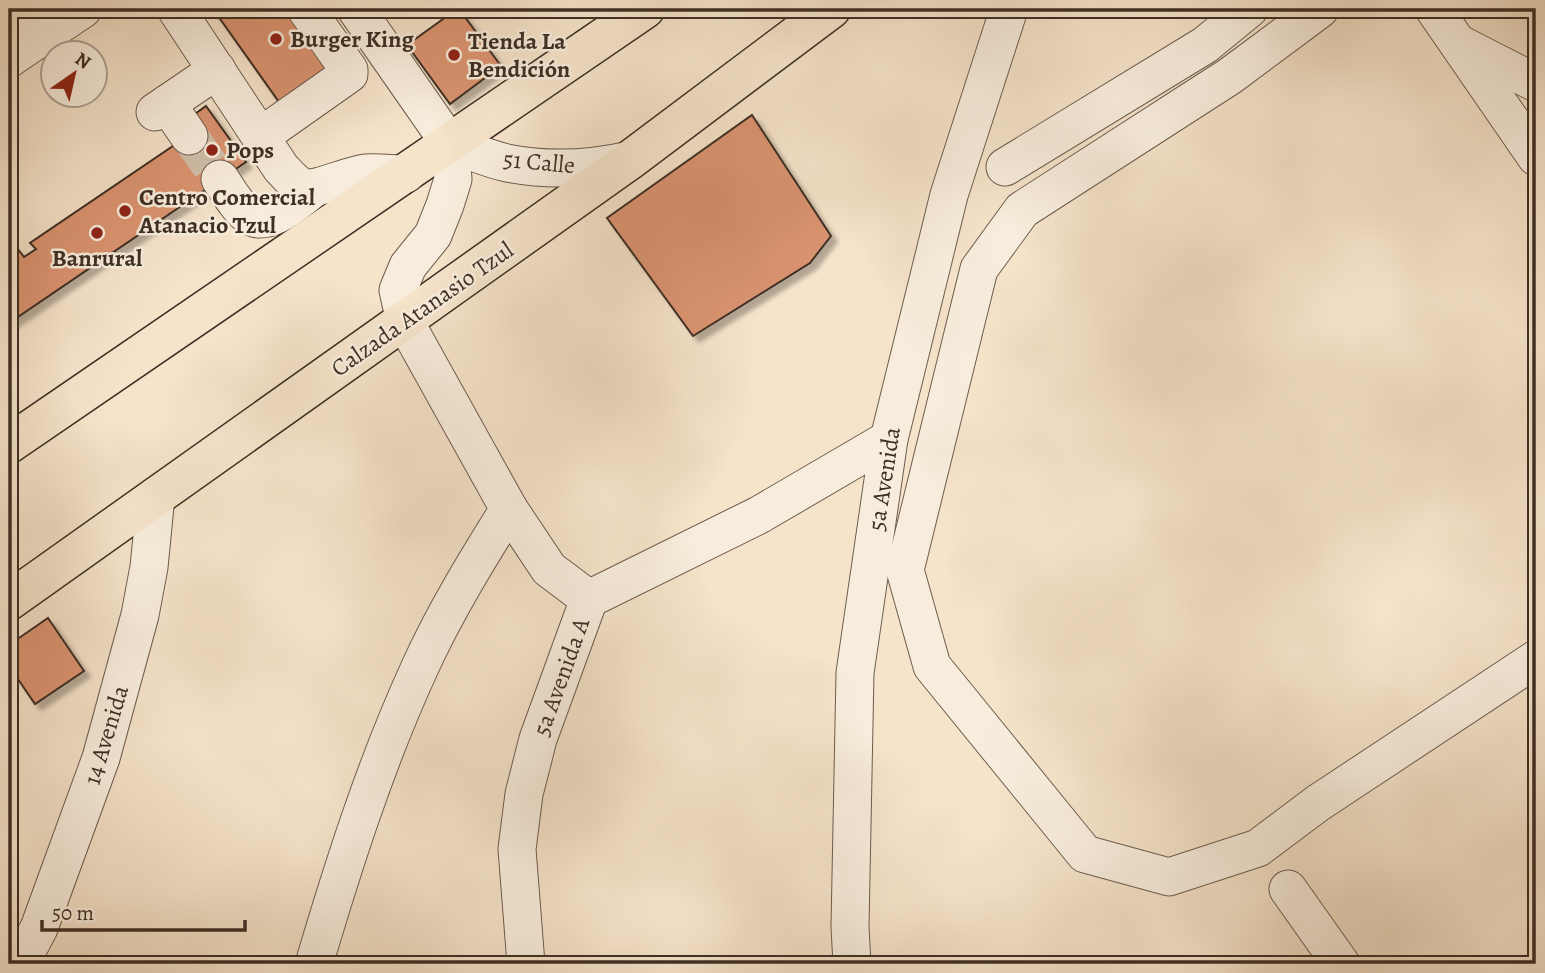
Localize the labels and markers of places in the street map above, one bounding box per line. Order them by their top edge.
place label: Burger King [290,23,414,55]
place label: Tienda La Bendición [468,25,571,85]
marker: Burger King [268,31,284,47]
marker: Tienda La Bendición [446,47,462,63]
place label: Pops [226,134,274,166]
marker: Pops [204,142,220,158]
place label: Centro Comercial Atanacio Tzul [138,181,316,241]
marker: Centro Comercial Atanacio Tzul [117,203,133,219]
marker: Banrural [89,225,105,241]
place label: Banrural [52,242,143,274]

